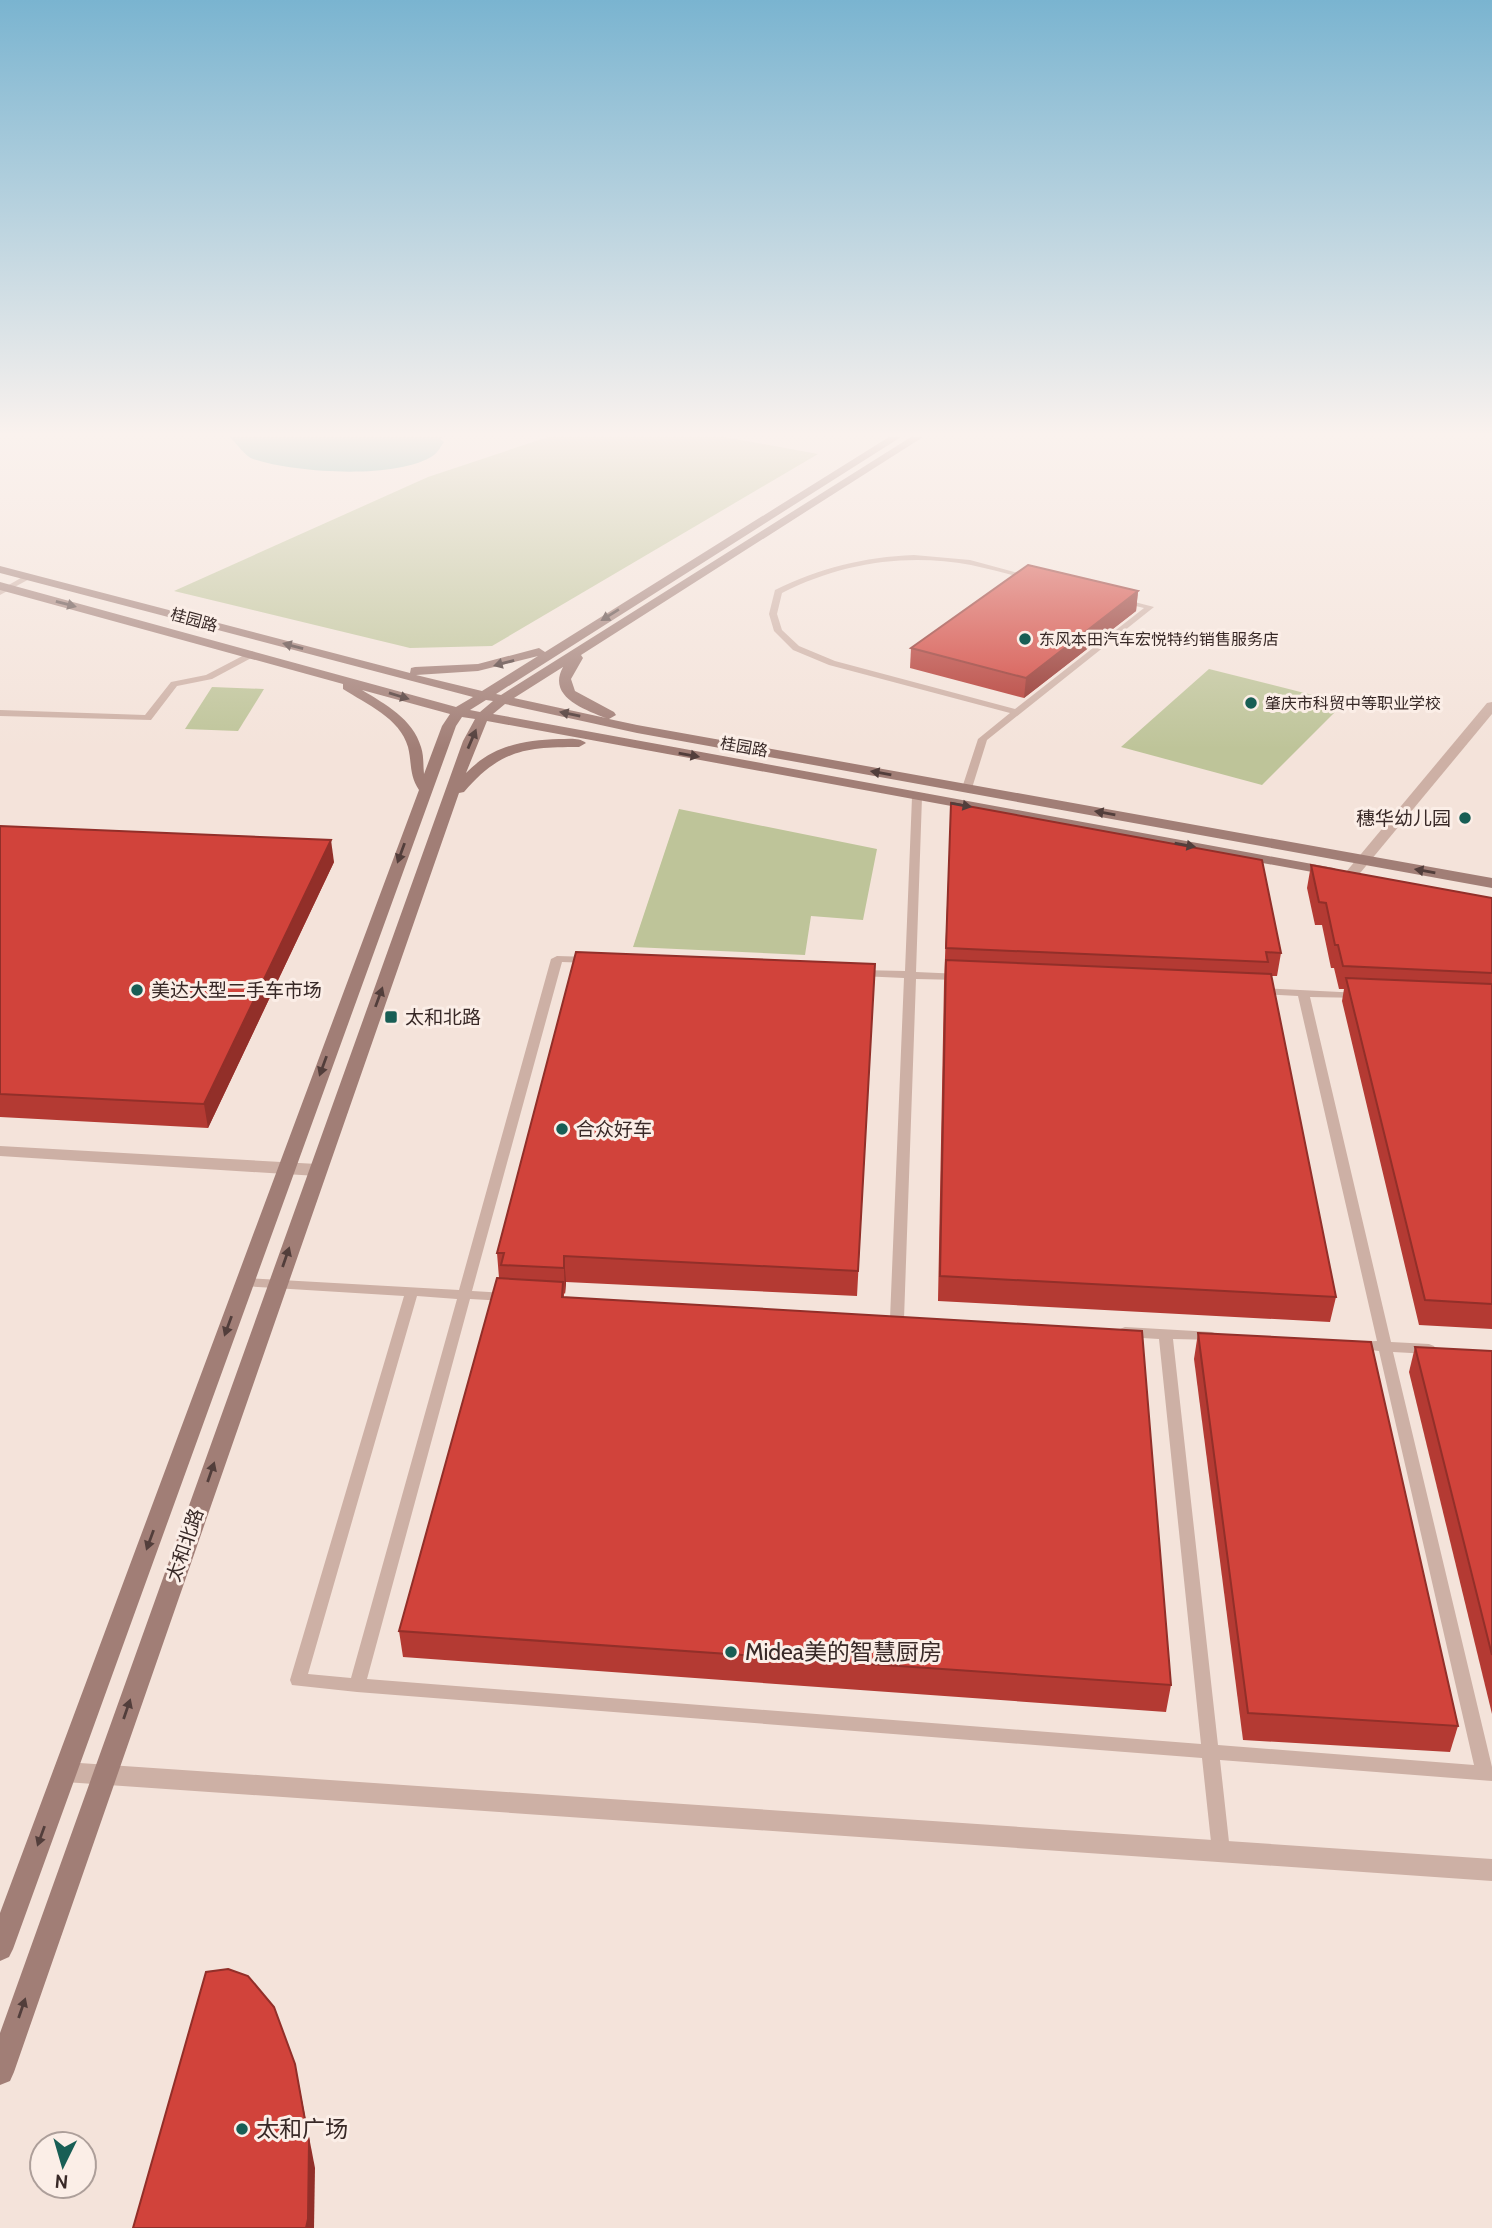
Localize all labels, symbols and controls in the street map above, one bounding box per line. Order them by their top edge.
one-way arrow [55,599,77,610]
street label: 桂园路 [168,605,220,635]
one-way arrow [600,609,619,622]
place label: 东风本田汽车宏悦特约销售服务店 [1039,630,1279,649]
marker: 东风本田汽车宏悦特约销售服务店 [1017,631,1033,647]
one-way arrow [281,640,303,651]
one-way arrow [492,658,514,669]
one-way arrow [388,692,409,702]
place label: 肇庆市科贸中等职业学校 [1265,694,1441,713]
marker: 肇庆市科贸中等职业学校 [1243,695,1259,711]
one-way arrow [559,709,581,720]
one-way arrow [466,728,477,749]
street label: 桂园路 [719,733,769,761]
one-way arrow [678,750,700,761]
one-way arrow [870,767,892,778]
one-way arrow [950,799,972,810]
one-way arrow [1093,807,1115,818]
place label: 穗华幼儿园 [1356,807,1451,830]
marker: 穗华幼儿园 [1457,810,1473,826]
one-way arrow [1174,840,1196,851]
one-way arrow [395,842,406,863]
one-way arrow [1414,865,1436,876]
place label: 美达大型二手车市场 [151,979,322,1002]
marker: 美达大型二手车市场 [129,982,145,998]
one-way arrow [374,986,385,1007]
place label: 太和北路 [405,1006,481,1029]
marker: 太和北路 [383,1009,399,1025]
one-way arrow [317,1056,328,1077]
place label: 合众好车 [576,1118,652,1141]
marker: 合众好车 [554,1121,570,1137]
one-way arrow [281,1247,292,1268]
one-way arrow [222,1315,233,1336]
one-way arrow [206,1461,217,1482]
street label: 太和北路 [162,1505,208,1585]
one-way arrow [144,1529,155,1550]
place label: Midea美的智慧厨房 [745,1638,942,1666]
marker: Midea美的智慧厨房 [723,1644,739,1660]
one-way arrow [122,1699,133,1720]
one-way arrow [36,1825,47,1846]
one-way arrow [17,1997,28,2018]
place label: 太和广场 [256,2115,348,2143]
marker: 太和广场 [234,2121,250,2137]
north arrow [28,2130,98,2200]
text: N [54,2169,69,2193]

